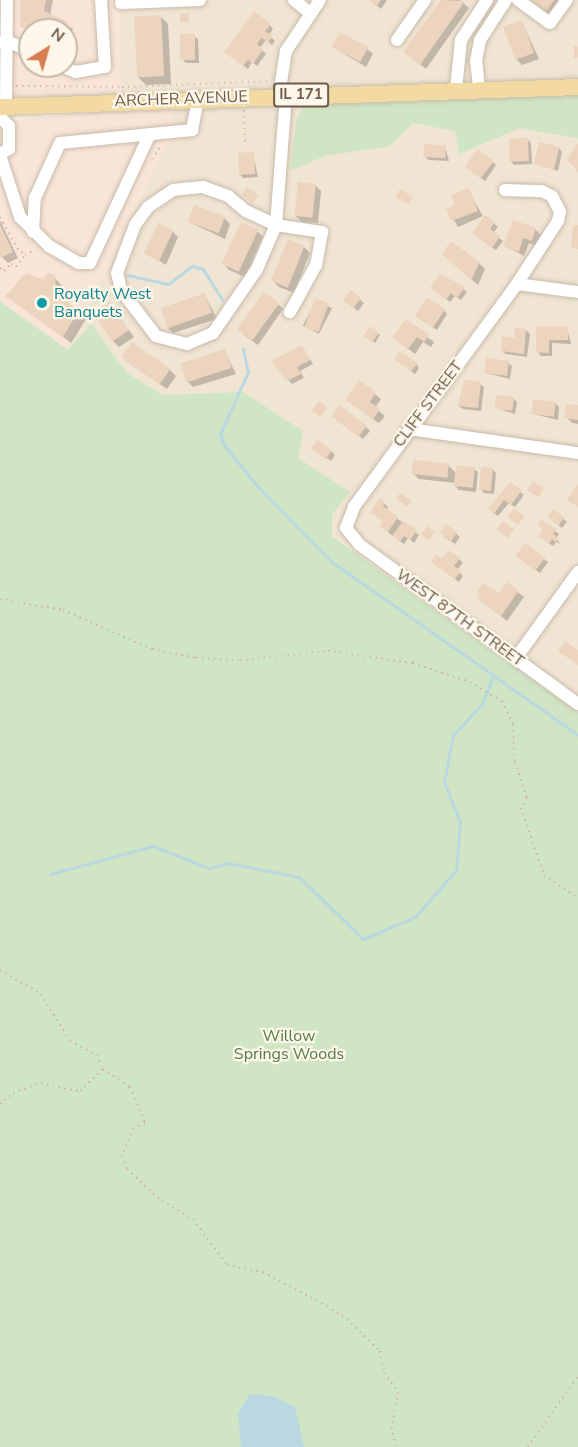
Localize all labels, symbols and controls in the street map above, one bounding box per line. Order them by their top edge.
north arrow [18,18,78,78]
text: N [46,23,69,48]
road number: IL 171 [272,83,330,107]
street label: ARCHER AVENUE [114,87,248,111]
place label: Royalty West Banquets [54,284,151,322]
marker: Royalty West Banquets [35,296,49,310]
street label: CLIFF STREET [389,357,467,451]
street label: WEST 87TH STREET [392,565,528,671]
park label: Willow Springs Woods [234,1026,344,1064]

